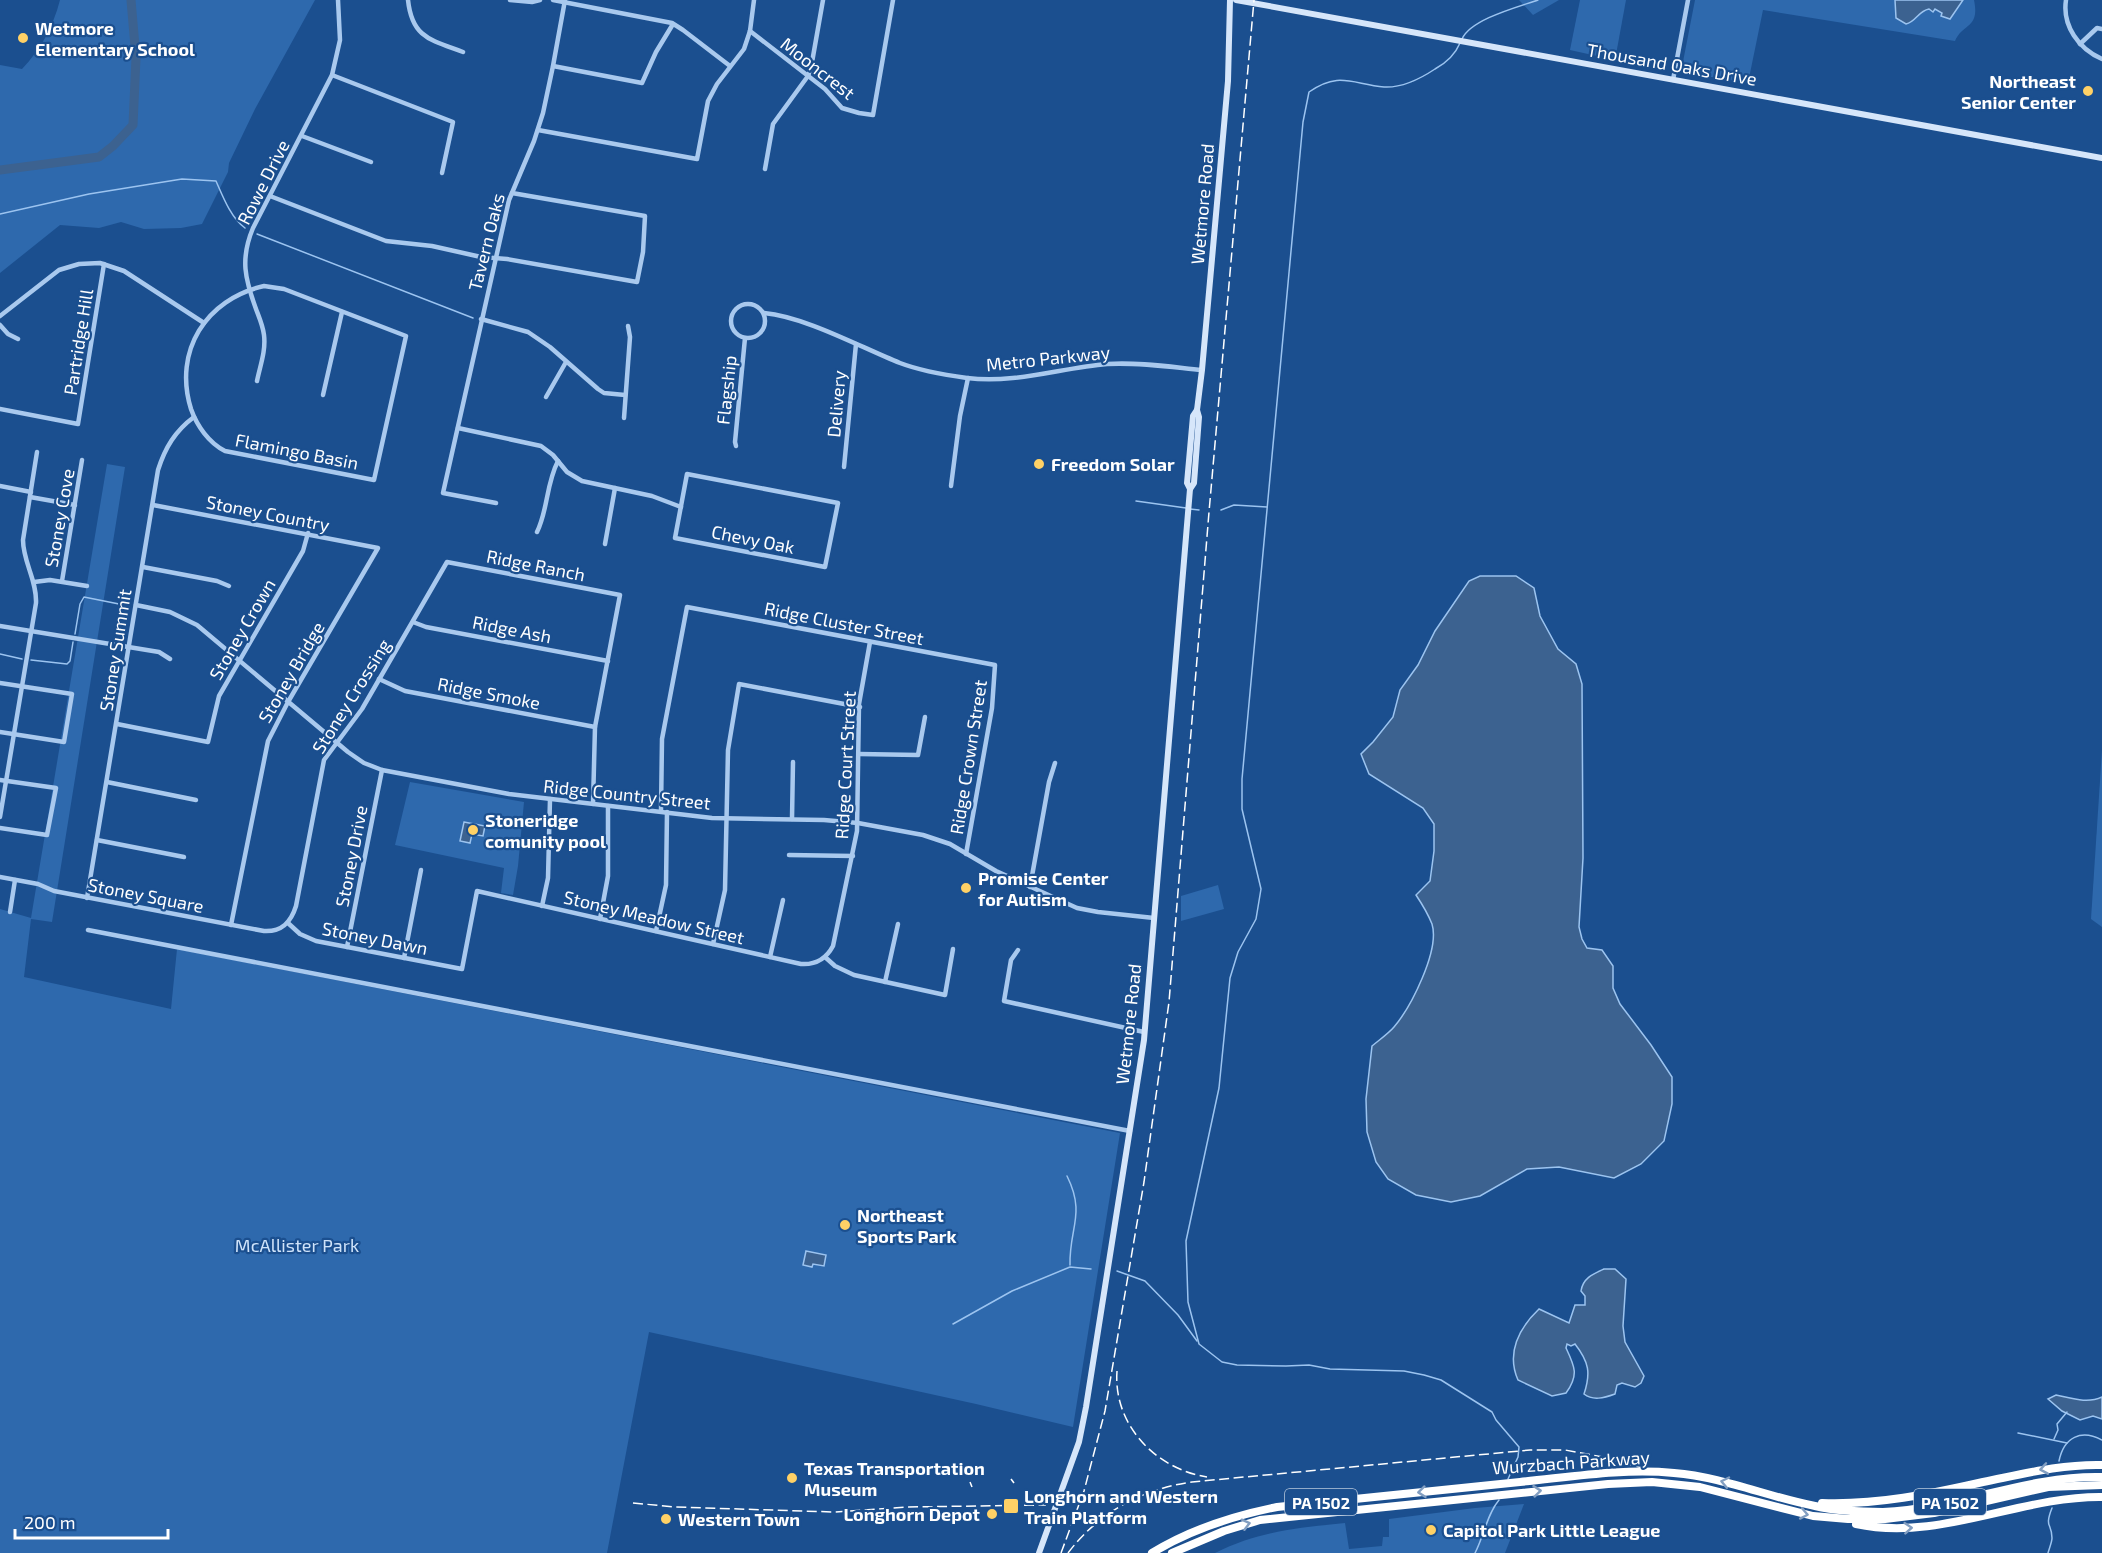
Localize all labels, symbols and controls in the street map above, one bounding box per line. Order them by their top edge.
place label: Wetmore Elementary School [35,17,195,60]
marker: Wetmore Elementary School [16,31,30,45]
street label: Mooncrest [776,32,860,104]
street label: Thousand Oaks Drive [1585,38,1759,90]
place label: Northeast Senior Center [1961,70,2077,113]
marker: Northeast Senior Center [2081,84,2095,98]
street label: Rowe Drive [232,136,294,228]
street label: Wetmore Road [1186,143,1218,265]
street label: Tavern Oaks [463,191,509,293]
street label: Partridge Hill [59,287,97,397]
street label: Metro Parkway [985,341,1112,375]
street label: Flagship [711,354,741,426]
street label: Delivery [822,369,850,438]
street label: Flamingo Basin [234,428,360,474]
place label: Freedom Solar [1051,453,1175,475]
marker: Freedom Solar [1032,457,1046,471]
street label: Stoney Cove [40,467,78,569]
street label: Stoney Country [205,490,332,536]
street label: Chevy Oak [710,520,796,558]
street label: Ridge Ranch [485,545,587,585]
street label: Stoney Crown [204,575,280,683]
street label: Stoney Summit [94,587,136,713]
street label: Ridge Cluster Street [762,597,926,649]
street label: Ridge Ash [471,611,553,647]
street label: Stoney Bridge [253,618,329,726]
street label: Stoney Crossing [307,635,395,757]
street label: Ridge Smoke [436,672,542,714]
street label: Ridge Crown Street [945,678,991,836]
street label: Ridge Court Street [830,690,860,840]
street label: Ridge Country Street [542,774,712,814]
street label: Stoney Drive [330,803,372,909]
place label: Stoneridge comunity pool [485,809,606,852]
marker: Stoneridge comunity pool [466,823,480,837]
place label: Promise Center for Autism [978,867,1109,910]
street label: Stoney Square [86,873,206,917]
marker: Promise Center for Autism [959,881,973,895]
street label: Stoney Meadow Street [562,886,747,949]
street label: Stoney Dawn [320,917,430,959]
street label: Wetmore Road [1111,962,1145,1086]
place label: Northeast Sports Park [857,1204,957,1247]
marker: Northeast Sports Park [838,1218,852,1232]
park label: McAllister Park [235,1234,359,1256]
street label: Wurzbach Parkway [1491,1445,1651,1478]
place label: Texas Transportation Museum [804,1457,985,1500]
one-way arrow [2039,1463,2048,1475]
marker: Texas Transportation Museum [785,1471,799,1485]
one-way arrow [1721,1477,1731,1490]
place label: Longhorn and Western Train Platform [1024,1485,1218,1528]
one-way arrow [1418,1485,1427,1497]
one-way arrow [1533,1485,1542,1498]
road number: PA 1502 [1285,1489,1357,1515]
road number: PA 1502 [1914,1489,1986,1515]
marker: Longhorn and Western Train Platform [1002,1497,1020,1515]
scale bar [15,1502,168,1540]
place label: Longhorn Depot [843,1503,981,1525]
marker: Longhorn Depot [985,1507,999,1521]
one-way arrow [1799,1507,1809,1520]
place label: Western Town [678,1508,800,1530]
text: 200 m [24,1511,76,1533]
marker: Western Town [659,1512,673,1526]
one-way arrow [1240,1519,1251,1531]
place label: Capitol Park Little League [1443,1519,1661,1541]
one-way arrow [1903,1521,1912,1534]
marker: Capitol Park Little League [1424,1523,1438,1537]

